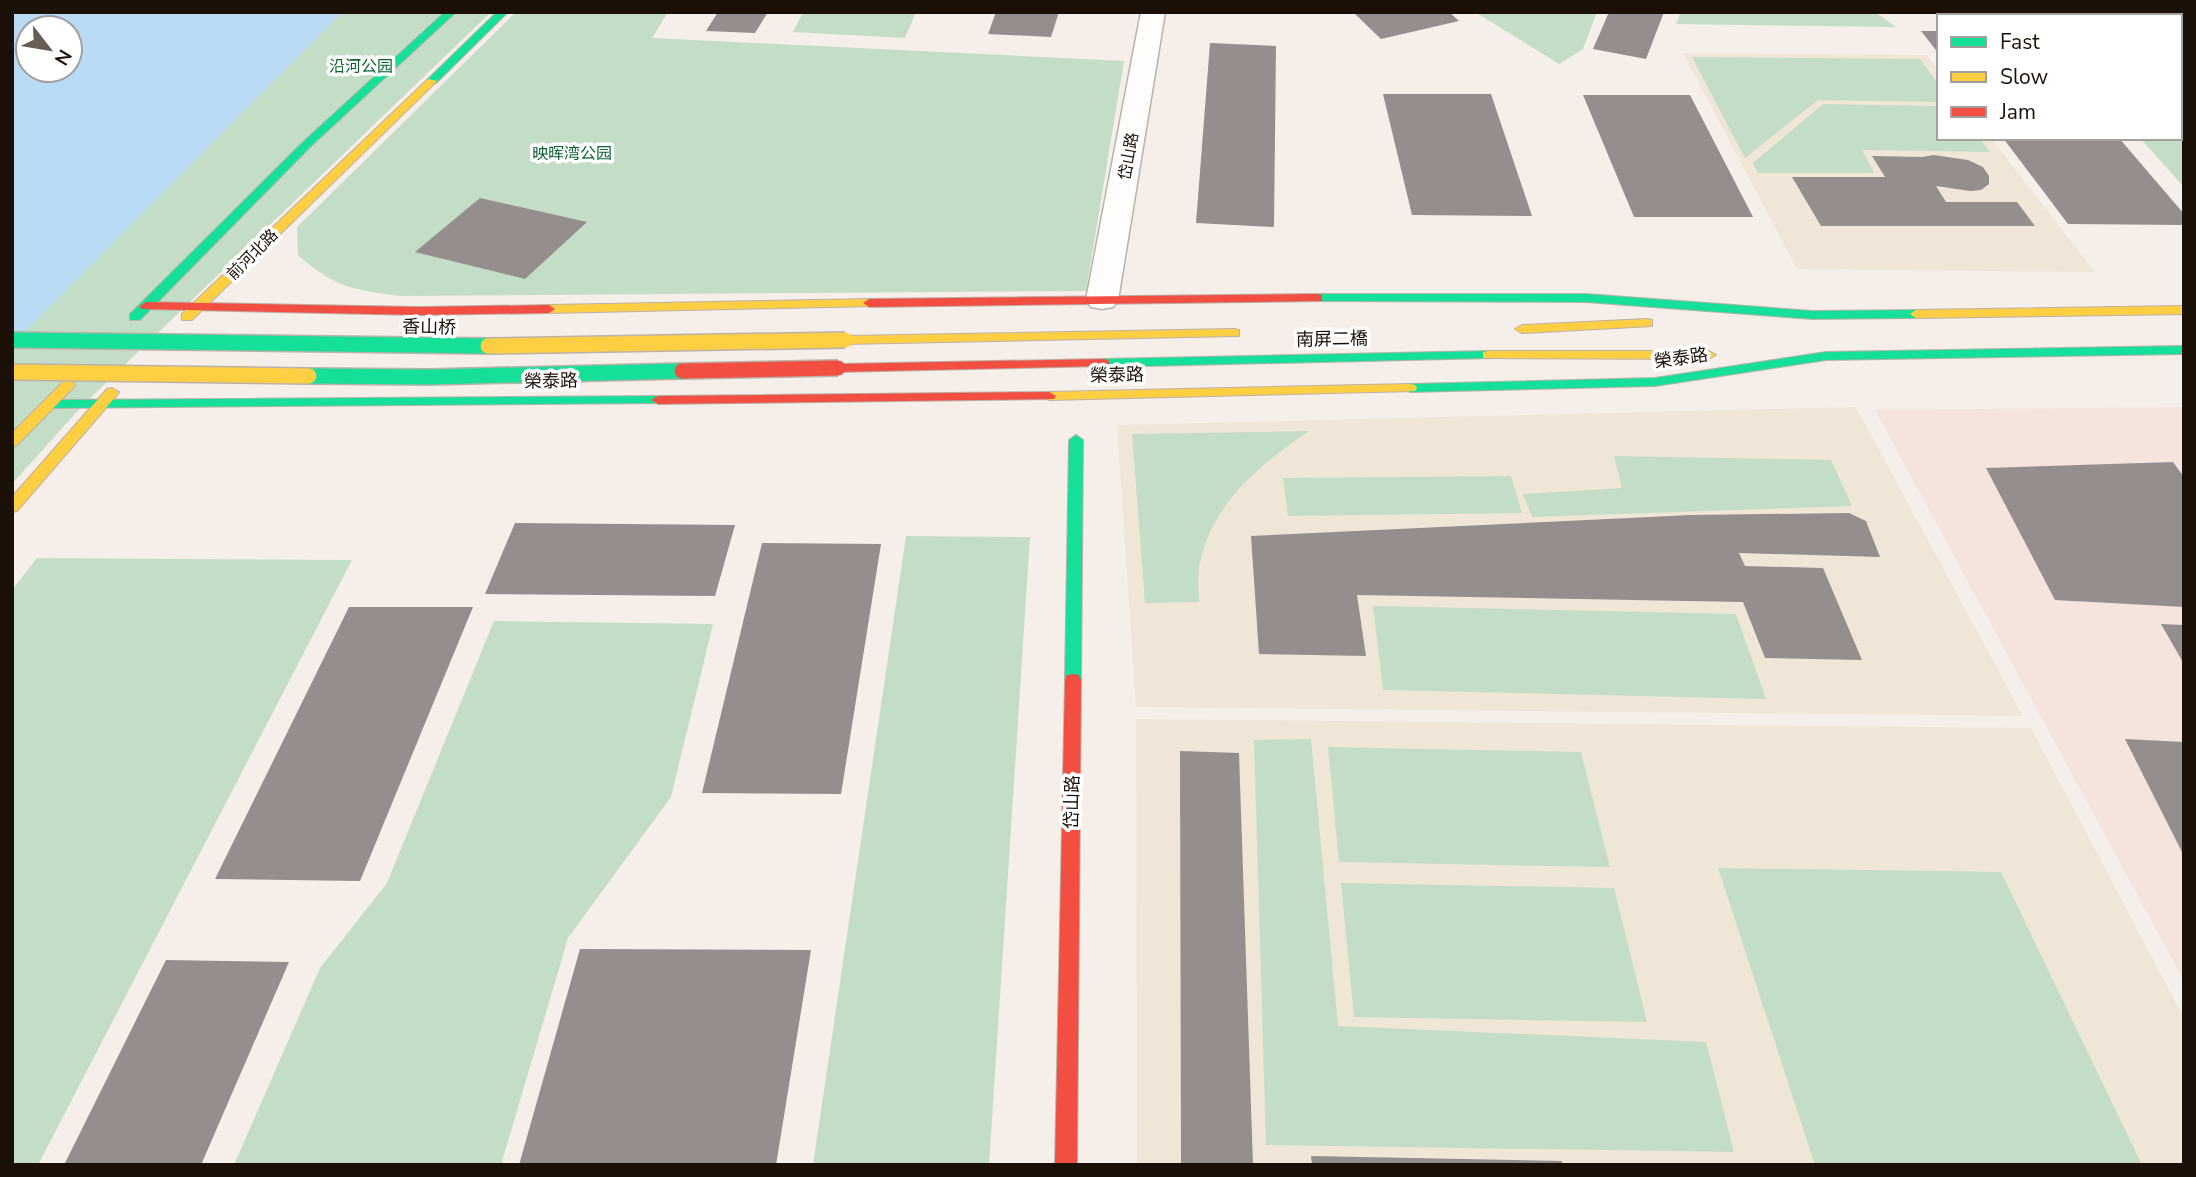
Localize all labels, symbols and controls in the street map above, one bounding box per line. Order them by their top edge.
north arrow [14,14,84,84]
legend [1937,14,2182,140]
text: Fast [2000,28,2040,56]
text: N [48,44,78,70]
park label: 沿河公园 [329,56,393,78]
text: Slow [2000,63,2049,91]
text: Jam [1999,98,2036,126]
street label: 岱山路 [1114,131,1144,182]
park label: 映晖湾公园 [532,143,612,165]
street label: 前河北路 [222,224,283,285]
street label: 香山桥 [402,315,456,339]
street label: 南屏二橋 [1296,326,1368,352]
street label: 榮泰路 [1653,342,1709,374]
street label: 榮泰路 [1090,363,1144,387]
street label: 榮泰路 [524,369,578,393]
street label: 岱山路 [1060,775,1084,829]

